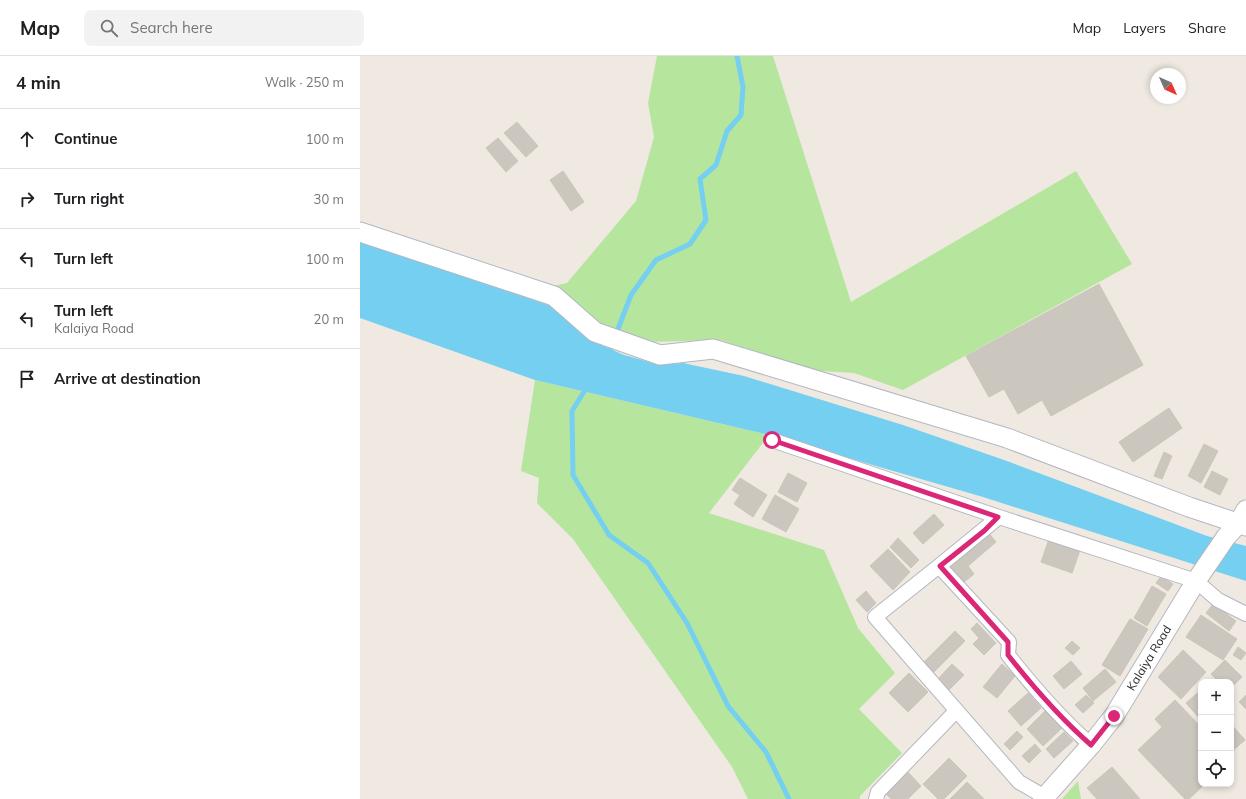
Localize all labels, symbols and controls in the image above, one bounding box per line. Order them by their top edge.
search box [84,10,364,46]
text: Map [20,16,60,40]
icon: search [98,17,120,39]
text: Search here [130,18,213,37]
text: Map [1072,19,1101,37]
text: Layers [1123,19,1166,37]
text: Share [1188,19,1226,37]
north arrow [1150,68,1186,104]
text: 4 min [16,72,61,93]
text: Walk · 250 m [265,74,344,90]
icon: ahead [16,128,38,150]
text: Continue [54,129,117,148]
text: 100 m [306,131,344,147]
icon: right [16,188,38,210]
text: Turn right [54,189,124,208]
text: 30 m [314,191,344,207]
icon: left [16,248,38,270]
text: Turn left [54,249,113,268]
text: 100 m [306,251,344,267]
text: Turn left [54,301,113,320]
icon: left [16,308,38,330]
text: 20 m [314,311,344,327]
text: Kalaiya Road [54,320,134,336]
icon: arrive [16,368,38,390]
text: Arrive at destination [54,369,201,388]
route start [763,431,781,449]
street label: Kalaiya Road [1123,622,1174,693]
map controls [1198,679,1234,787]
button: + [1198,679,1234,715]
route end [1105,707,1123,725]
button: − [1198,715,1234,751]
button: locate [1198,751,1234,787]

